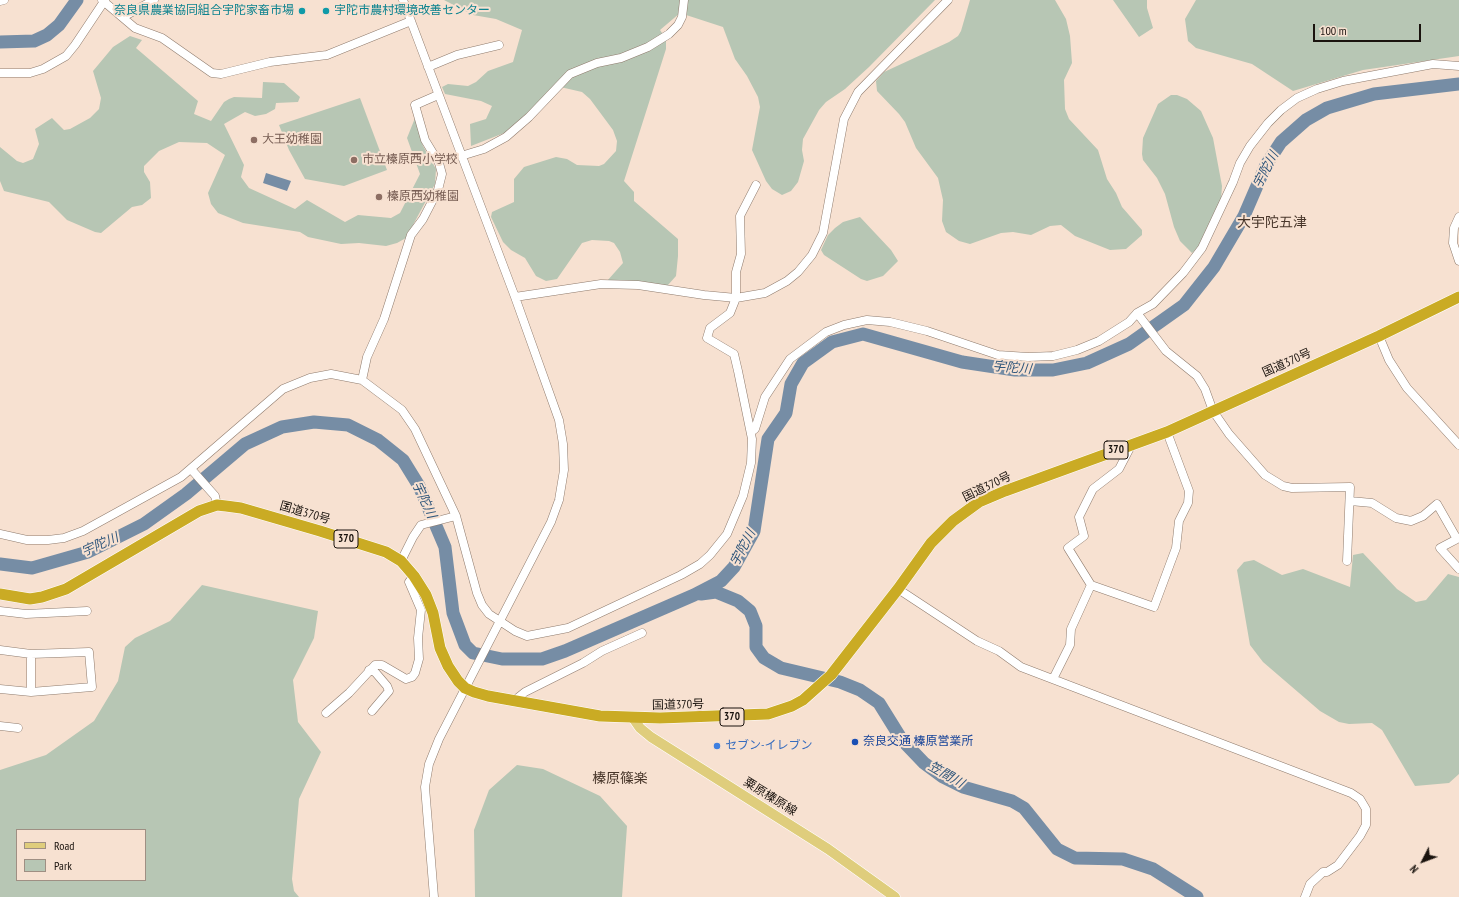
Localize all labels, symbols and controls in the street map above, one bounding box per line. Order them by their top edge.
place label: 奈良県農業協同組合宇陀家畜市場 [114,4,294,18]
place label: 宇陀市農村環境改善センター [334,4,490,18]
marker: 奈良県農業協同組合宇陀家畜市場 [297,6,307,16]
marker: 宇陀市農村環境改善センター [321,6,331,16]
scale bar [1315,16,1423,42]
text: 100 m [1320,23,1347,38]
place label: 大王幼稚園 [262,133,322,147]
marker: 大王幼稚園 [249,135,259,145]
water label: 宇陀川 [1250,149,1282,191]
place label: 市立榛原西小学校 [362,153,458,167]
marker: 市立榛原西小学校 [349,155,359,165]
place label: 榛原西幼稚園 [387,190,459,204]
marker: 榛原西幼稚園 [374,192,384,202]
district label: 大宇陀五津 [1237,215,1307,231]
street label: 国道370号 [1260,346,1314,380]
water label: 宇陀川 [992,359,1032,377]
road number: 370 [1104,441,1128,459]
street label: 国道370号 [960,469,1014,505]
water label: 宇陀川 [409,479,439,521]
street label: 国道370号 [278,499,332,527]
water label: 宇陀川 [727,527,759,569]
water label: 宇陀川 [79,530,121,560]
road number: 370 [334,530,358,548]
street label: 国道370号 [652,697,704,713]
road number: 370 [720,708,744,726]
place label: 奈良交通 榛原営業所 [863,735,974,749]
marker: 奈良交通 榛原営業所 [850,737,860,747]
place label: セブン-イレブン [725,739,812,753]
marker: セブン-イレブン [712,741,722,751]
water label: 笠間川 [925,758,967,792]
district label: 榛原篠楽 [592,771,648,787]
street label: 粟原榛原線 [741,775,799,819]
legend [16,829,146,881]
text: Road [54,838,74,853]
north arrow [1403,841,1443,881]
text: Park [54,858,72,873]
text: N [1407,862,1421,876]

